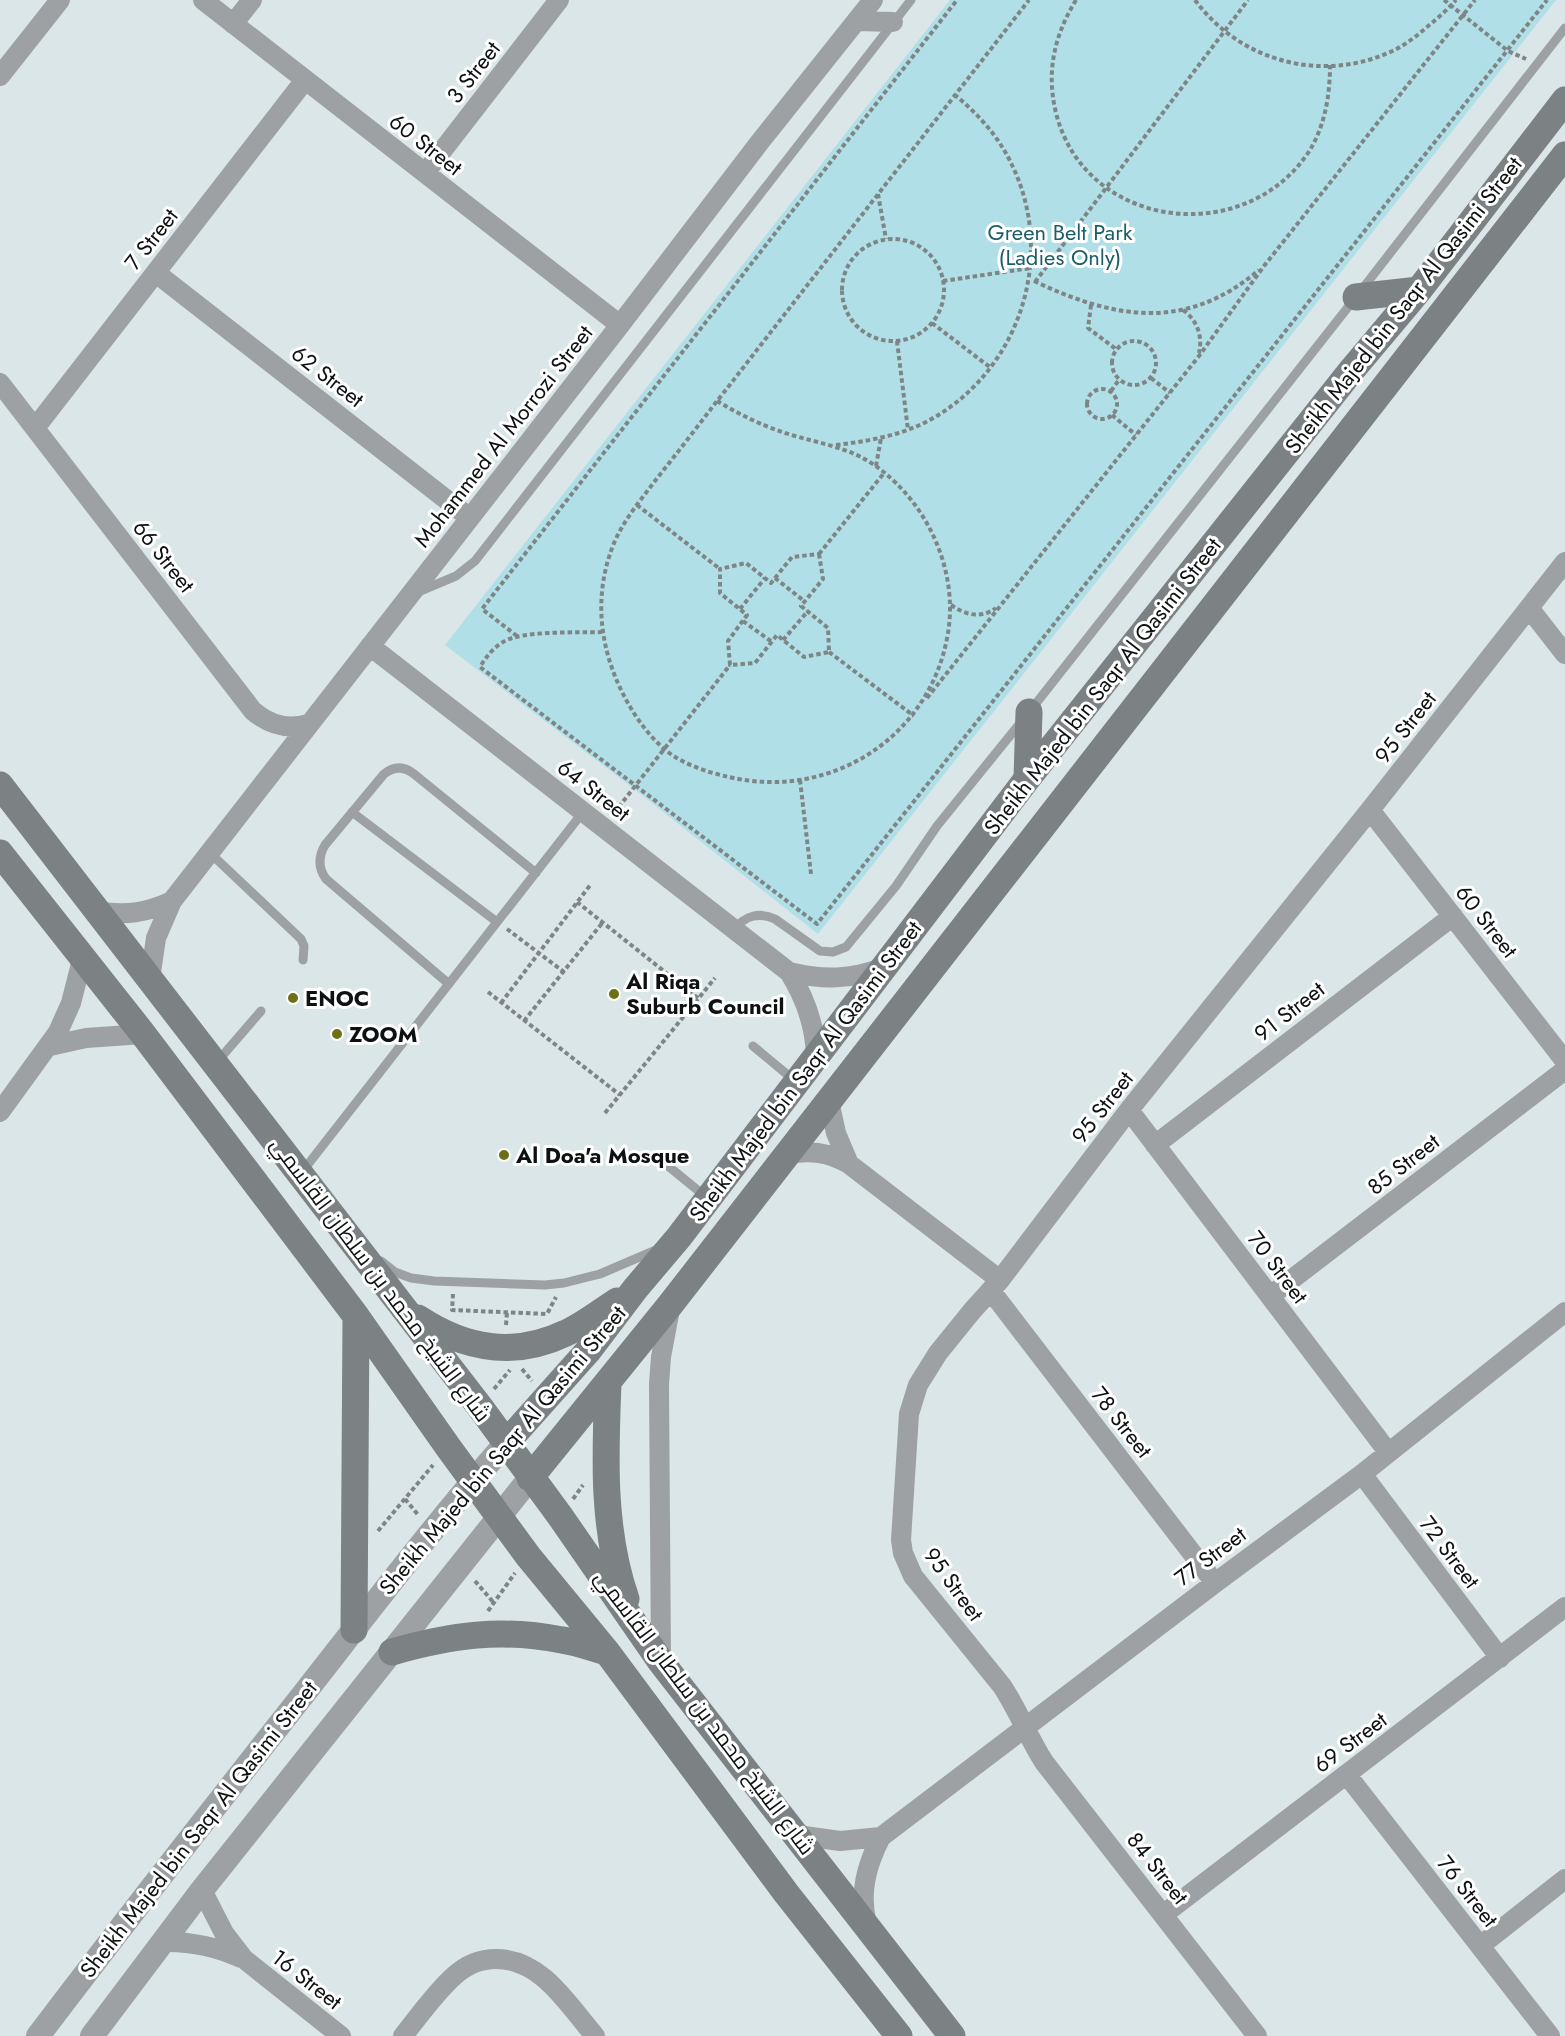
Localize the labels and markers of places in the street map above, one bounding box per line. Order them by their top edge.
place label: Al Riqa Suburb Council [625,965,784,1022]
place label: ENOC [305,982,369,1014]
marker: Al Riqa Suburb Council [607,987,621,1001]
marker: ENOC [286,991,300,1005]
place label: ZOOM [349,1018,417,1050]
marker: ZOOM [330,1027,344,1041]
place label: Al Doa'a Mosque [515,1139,689,1171]
marker: Al Doa'a Mosque [497,1148,511,1162]

